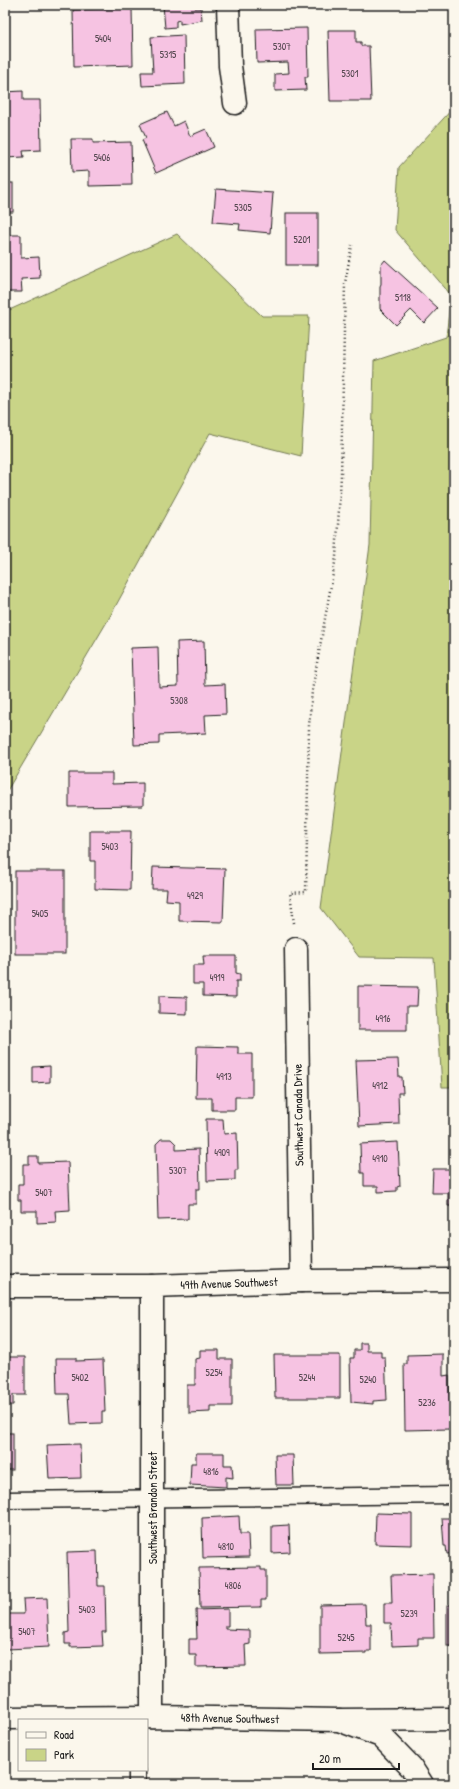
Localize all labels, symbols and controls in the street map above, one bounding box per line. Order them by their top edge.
house number: 5404 [95,32,111,45]
house number: 5307 [273,40,291,53]
house number: 5315 [160,48,177,61]
house number: 5301 [342,67,359,80]
house number: 5406 [94,151,110,164]
house number: 5305 [234,201,252,214]
house number: 5201 [293,233,311,246]
house number: 5118 [395,291,411,304]
house number: 5308 [170,694,188,707]
house number: 5403 [102,840,119,853]
house number: 4929 [187,889,203,902]
house number: 5405 [32,907,49,920]
house number: 4919 [210,971,225,984]
house number: 4916 [375,1012,391,1025]
street label: Southwest Canada Drive [289,1063,307,1166]
house number: 4913 [216,1070,232,1083]
house number: 4912 [372,1079,388,1092]
house number: 4909 [214,1146,230,1159]
house number: 4910 [372,1152,388,1165]
house number: 5307 [169,1164,187,1177]
house number: 5407 [35,1186,53,1199]
street label: 49th Avenue Southwest [180,1273,279,1293]
house number: 5254 [206,1366,223,1379]
house number: 5402 [71,1371,89,1384]
house number: 5244 [299,1371,315,1384]
house number: 5240 [359,1373,377,1386]
house number: 5236 [418,1396,436,1409]
street label: Southwest Brandon Street [144,1451,161,1564]
house number: 4816 [203,1465,219,1478]
house number: 4810 [218,1540,235,1553]
house number: 4806 [225,1579,241,1592]
house number: 5403 [79,1603,96,1616]
house number: 5239 [400,1607,418,1620]
house number: 5407 [18,1625,36,1638]
house number: 5245 [338,1631,355,1644]
street label: 48th Avenue Southwest [181,1709,280,1727]
legend [18,1719,148,1771]
text: Road [54,1726,74,1743]
scale bar [313,1745,399,1771]
text: Park [54,1746,74,1763]
text: 20 m [319,1750,341,1767]

